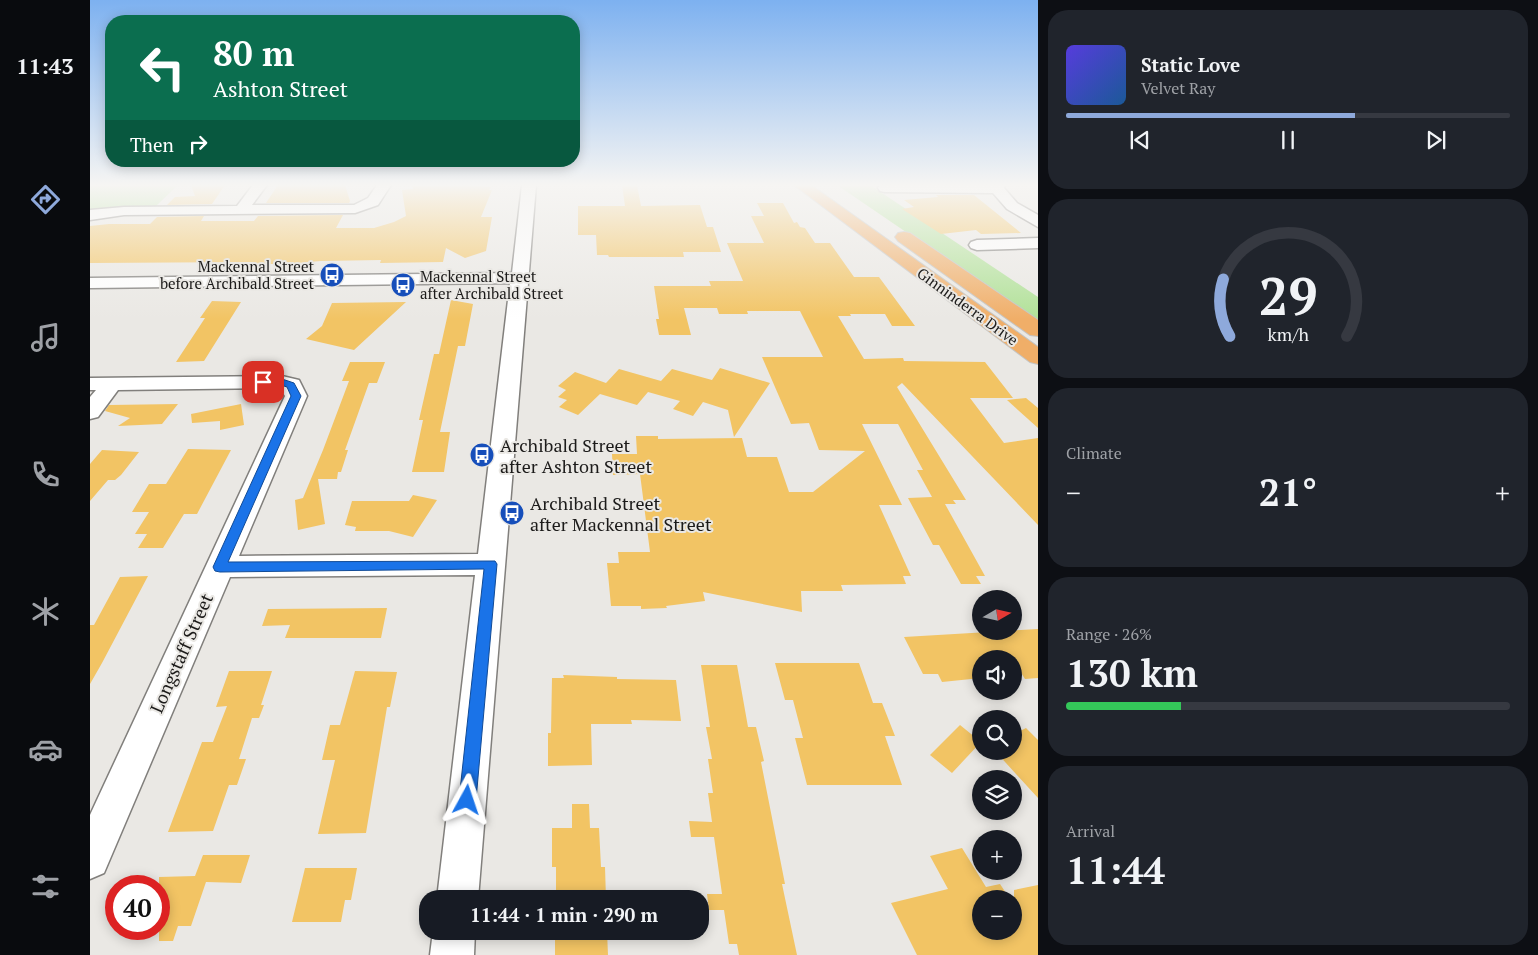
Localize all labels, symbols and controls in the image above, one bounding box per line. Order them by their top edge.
text: 80 m [213,30,294,76]
icon: left [130,35,195,100]
text: 11:43 [16,51,74,80]
text: Static Love [1141,52,1240,77]
text: Ashton Street [213,74,348,103]
text: Velvet Ray [1141,77,1215,99]
icon: previous [1126,126,1154,154]
icon: pause [1274,126,1302,154]
icon: next [1422,126,1450,154]
icon: right [184,130,212,158]
text: Then [130,132,174,157]
icon: directions [28,182,63,217]
place label: Mackennal Street before Archibald Street [160,256,314,293]
text: 29 [1259,261,1317,330]
bus stop icon: Mackennal Street before Archibald Street [319,262,345,288]
street label: Ginninderra Drive [913,263,1023,349]
place label: Mackennal Street after Archibald Street [420,266,564,303]
bus stop icon: Mackennal Street after Archibald Street [390,272,416,298]
icon: music [28,320,63,355]
text: km/h [1267,322,1309,346]
pin [242,361,284,403]
icon: arrive [249,368,277,396]
place label: Archibald Street after Ashton Street [500,433,652,478]
bus stop icon: Archibald Street after Ashton Street [469,442,495,468]
text: Climate [1066,442,1122,464]
icon: phone [28,457,63,492]
text: 21° [1259,467,1317,517]
text: − [1066,474,1081,511]
text: + [1495,474,1510,511]
place label: Archibald Street after Mackennal Street [530,491,712,536]
bus stop icon: Archibald Street after Mackennal Street [499,500,525,526]
street label: Longstaff Street [144,589,218,716]
north arrow [972,590,1022,640]
map controls [972,590,1022,940]
icon: climate [28,594,63,629]
text: Range · 26% [1066,623,1152,645]
text: 130 km [1066,648,1198,698]
button: sound [972,650,1022,700]
button: search [972,710,1022,760]
icon: car [28,732,63,767]
button: layers [972,770,1022,820]
position arrow [440,773,492,825]
text: Arrival [1066,820,1115,842]
button: + [972,830,1022,880]
text: 11:44 [1066,845,1165,895]
icon: filters [28,869,63,904]
speed limit sign: 40 [105,875,170,940]
button: − [972,890,1022,940]
text: 11:44 · 1 min · 290 m [470,902,658,927]

